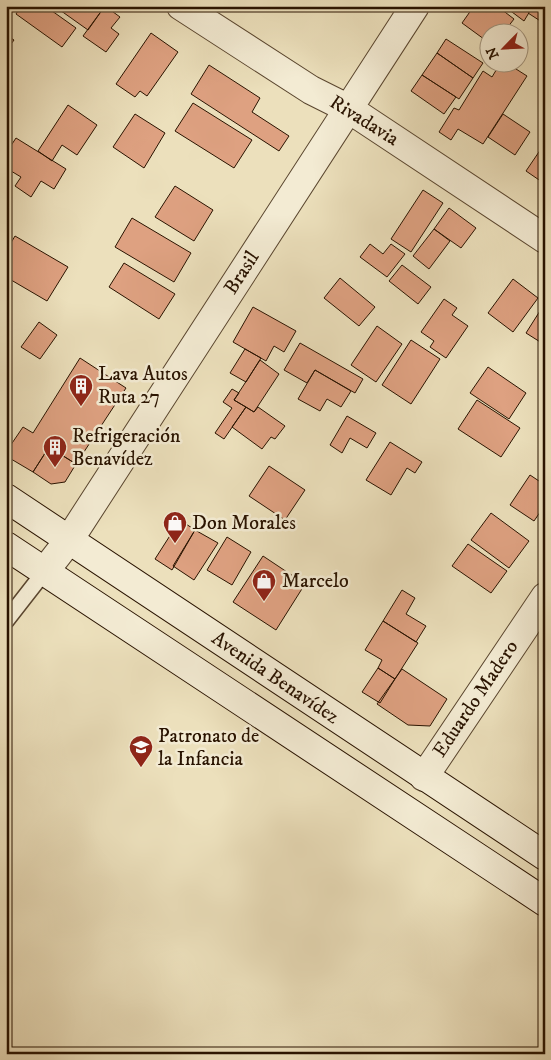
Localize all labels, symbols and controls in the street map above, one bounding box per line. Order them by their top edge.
north arrow [478,22,528,72]
text: N [482,44,504,62]
street label: Rivadavia [325,90,404,152]
street label: Brasil [219,247,265,299]
place label: Lava Autos Ruta 27 [98,362,188,410]
building icon: Lava Autos Ruta 27 [68,373,94,407]
place label: Refrigeración Benavídez [72,424,181,472]
building icon: Refrigeración Benavídez [42,434,68,468]
shop icon: Don Morales [162,510,188,544]
place label: Don Morales [192,511,296,536]
shop icon: Marcelo [251,568,277,602]
place label: Marcelo [282,569,349,594]
street label: Avenida Benavídez [206,626,344,730]
street label: Eduardo Madero [428,636,524,762]
place label: Patronato de la Infancia [158,724,259,772]
school or university icon: Patronato de la Infancia [128,734,154,768]

